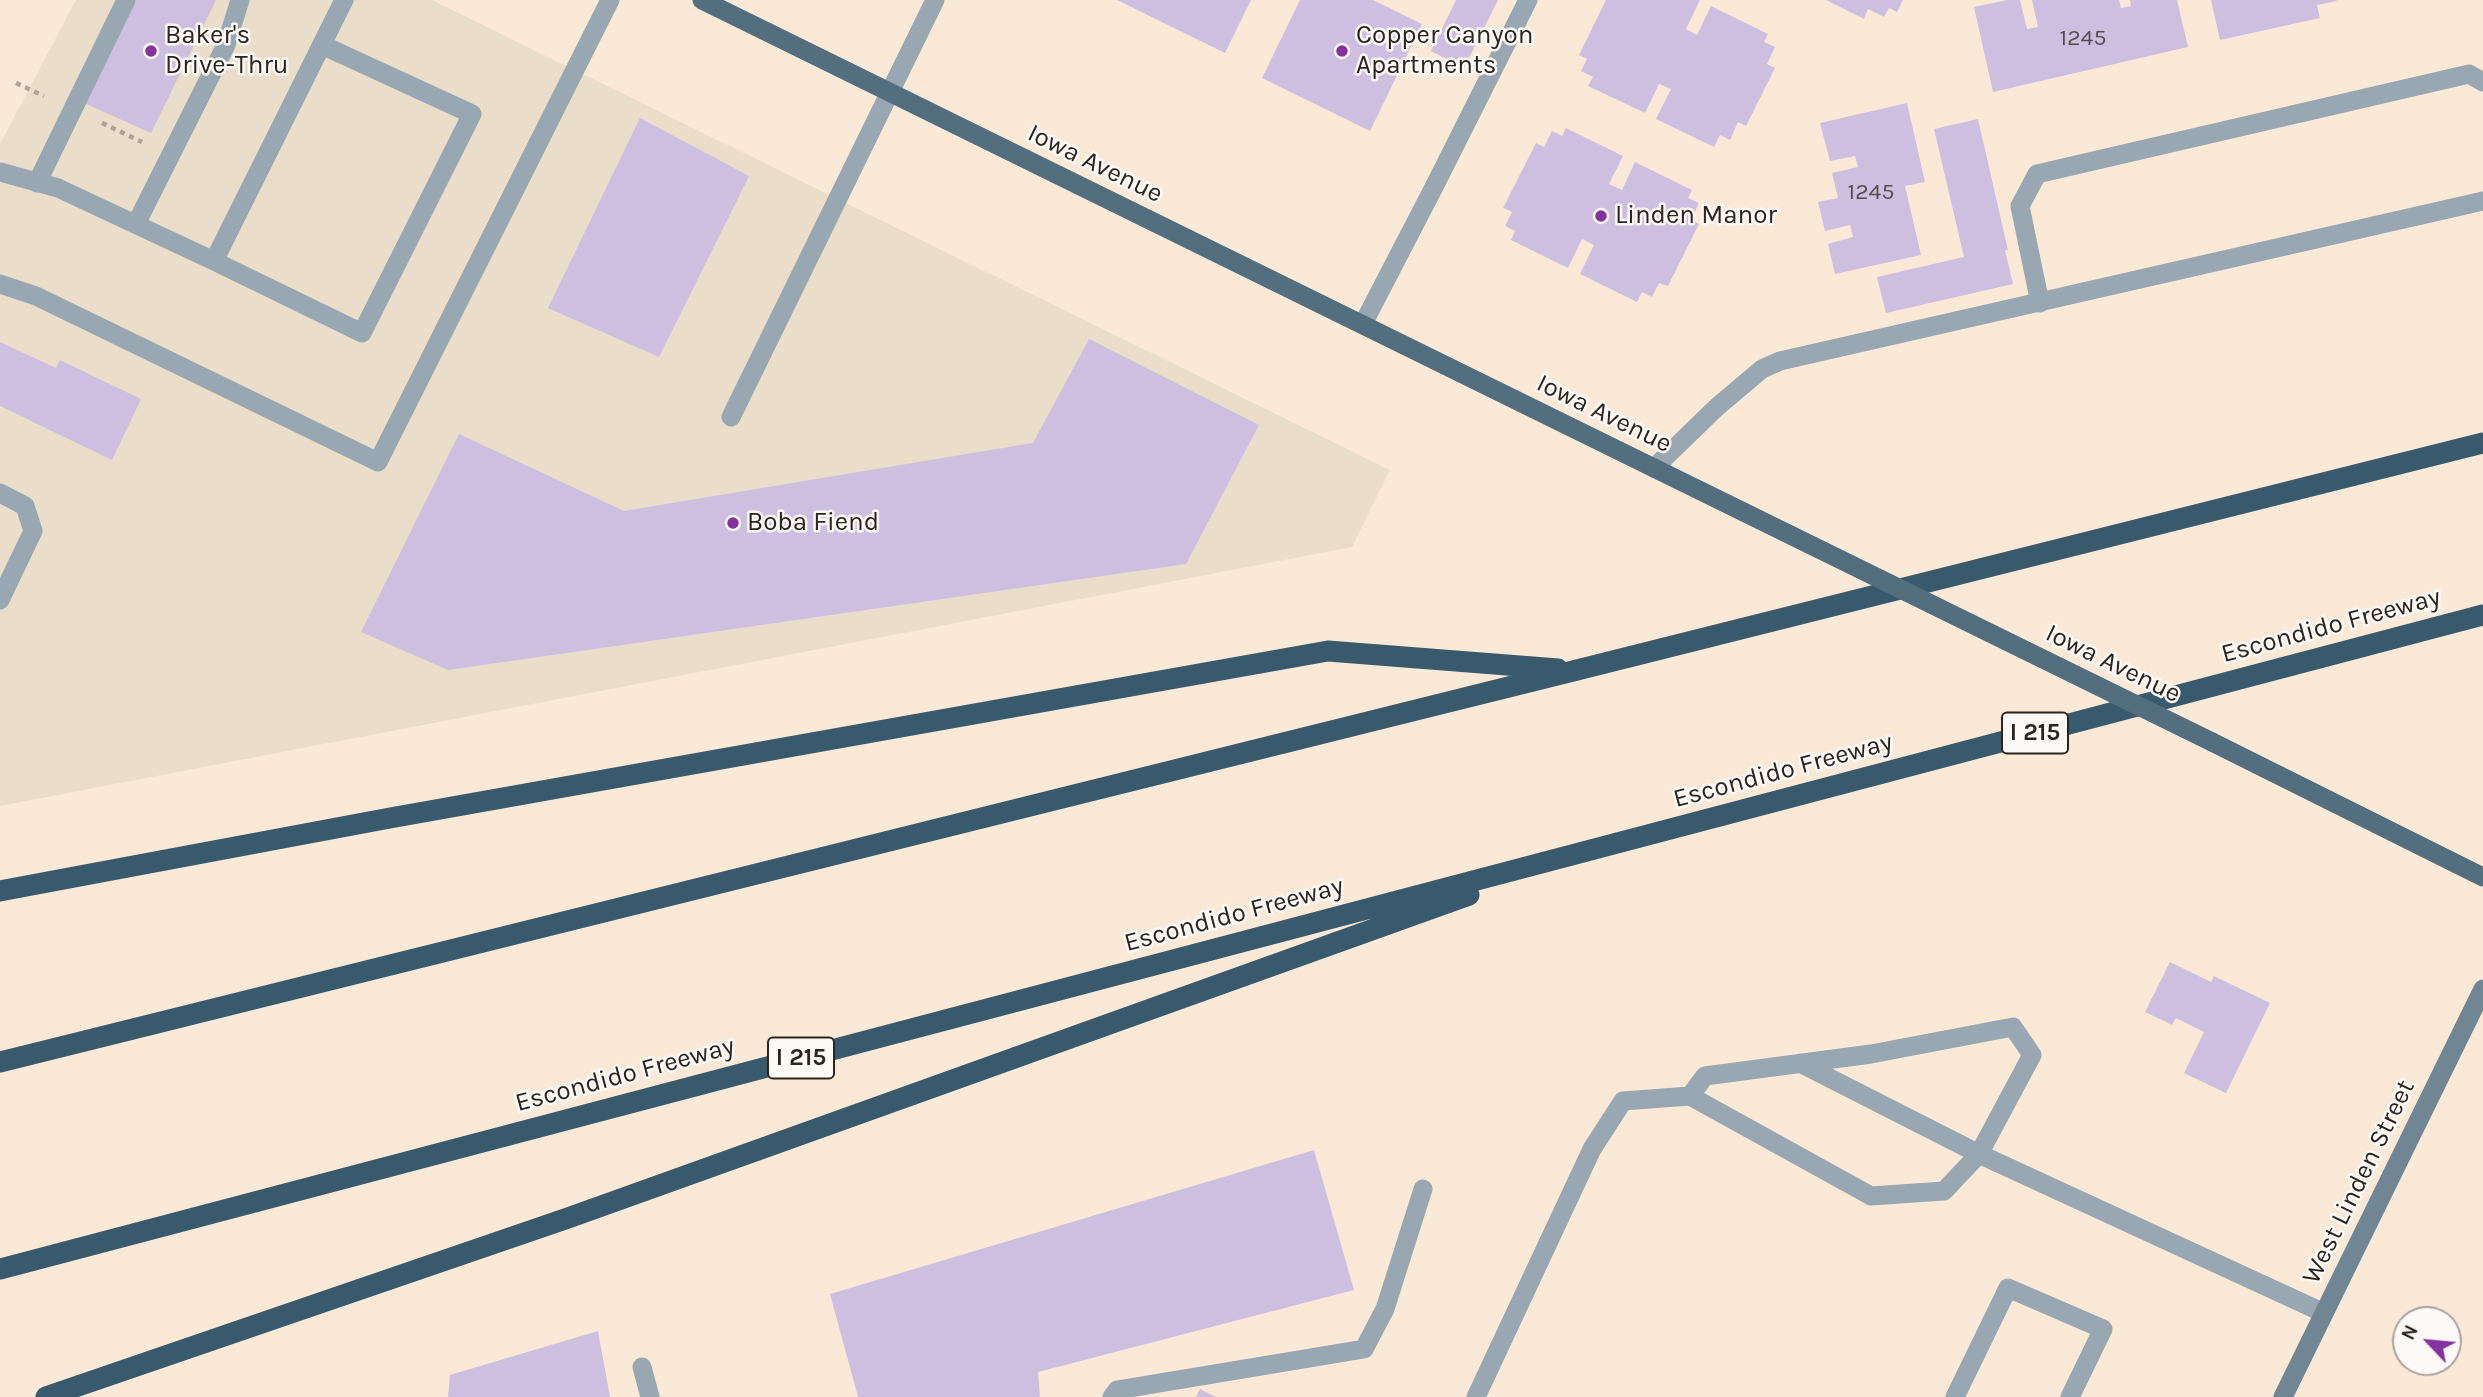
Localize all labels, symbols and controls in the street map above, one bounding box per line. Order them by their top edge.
place label: Baker's Drive-Thru [165,20,289,82]
place label: Copper Canyon Apartments [1356,20,1533,82]
house number: 1245 [2060,24,2106,52]
marker: Baker's Drive-Thru [143,43,159,59]
marker: Copper Canyon Apartments [1334,43,1350,59]
street label: Iowa Avenue [1022,118,1168,210]
house number: 1245 [1848,178,1894,206]
place label: Linden Manor [1615,200,1777,232]
marker: Linden Manor [1593,208,1609,224]
street label: Iowa Avenue [1531,368,1677,460]
place label: Boba Fiend [747,507,879,539]
marker: Boba Fiend [725,515,741,531]
street label: Escondido Freeway [2218,582,2444,670]
street label: Iowa Avenue [2040,618,2186,710]
road number: I 215 [2002,712,2068,754]
street label: Escondido Freeway [1670,727,1896,815]
street label: Escondido Freeway [1121,871,1347,959]
street label: Escondido Freeway [512,1031,738,1119]
road number: I 215 [768,1038,834,1078]
street label: West Linden Street [2296,1075,2422,1289]
north arrow [2392,1306,2462,1376]
text: N [2397,1322,2423,1344]

